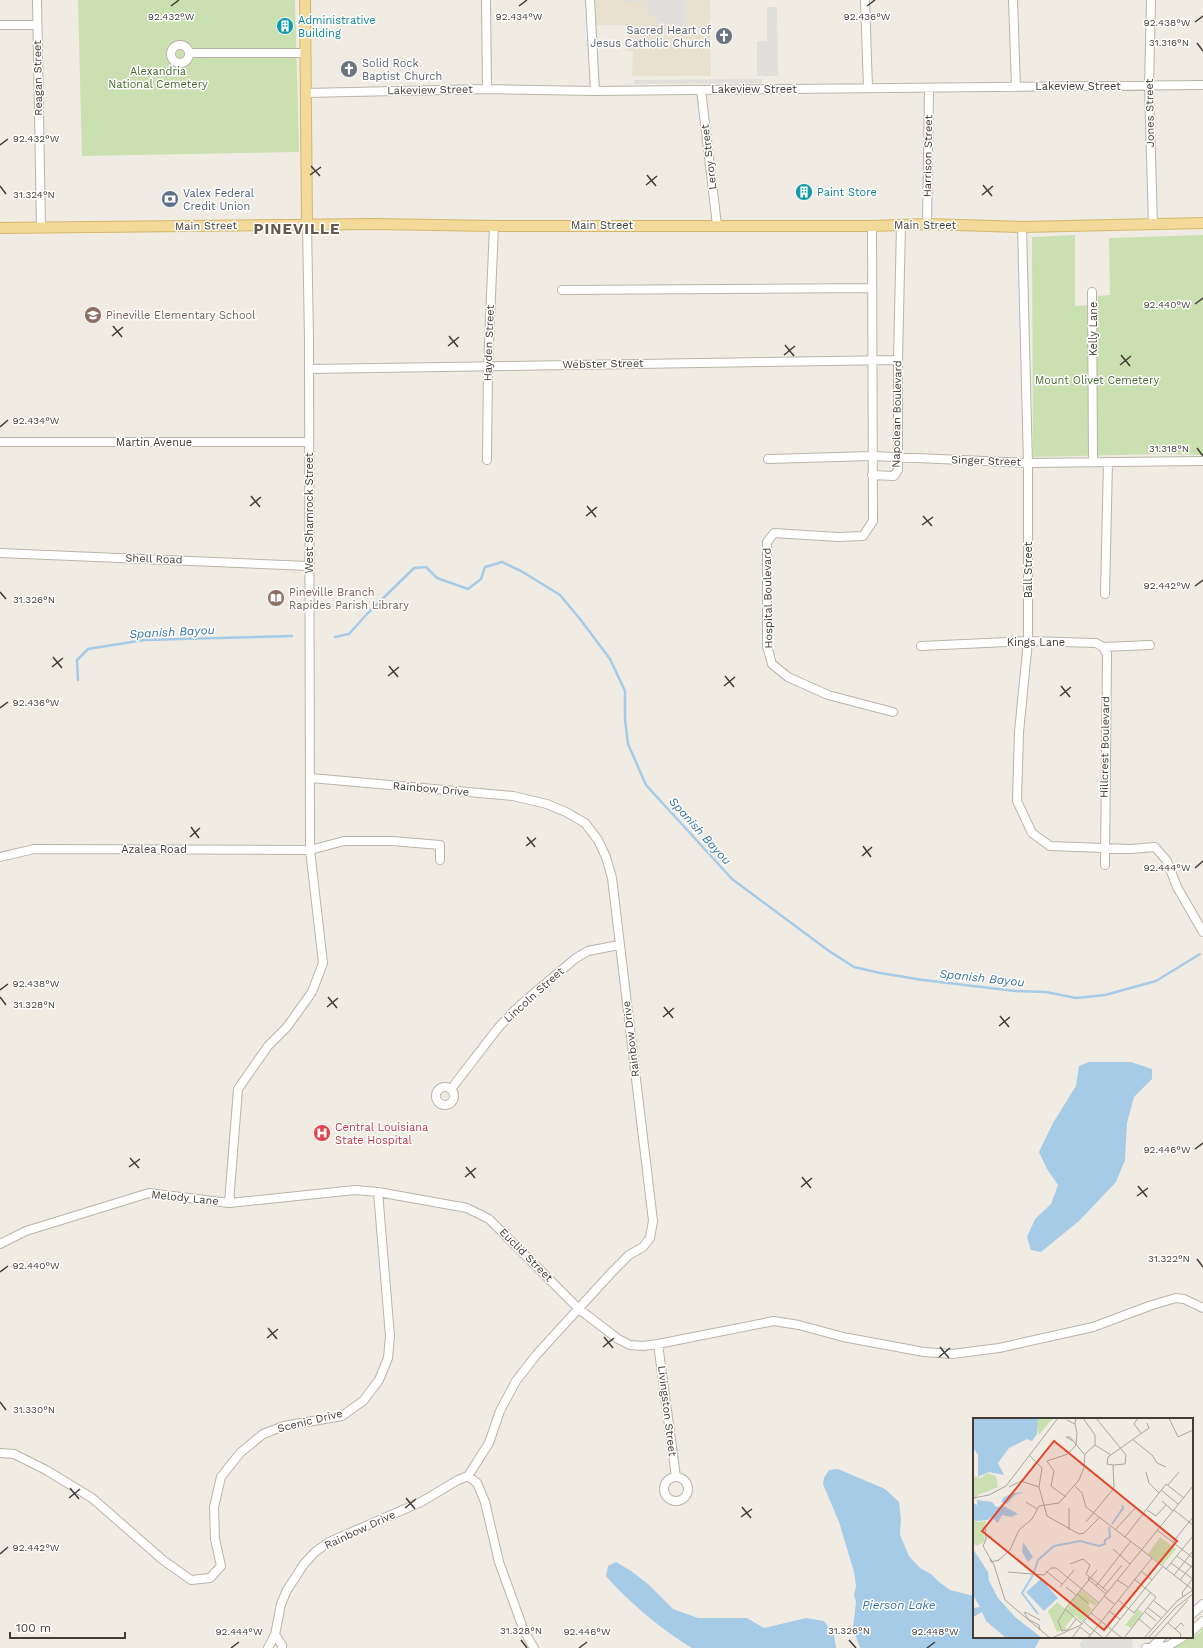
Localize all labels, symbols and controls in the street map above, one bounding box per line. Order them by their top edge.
text: 92.432°W [148,11,195,22]
text: 92.434°W [496,11,543,22]
text: 92.436°W [844,11,891,22]
place label: Administrative Building [298,14,376,40]
building icon: Administrative Building [275,16,295,36]
text: 92.438°W [1144,17,1191,28]
place label: Sacred Heart of Jesus Catholic Church [590,24,712,50]
church icon: Sacred Heart of Jesus Catholic Church [714,26,734,46]
text: 31.316°N [1149,37,1189,48]
street label: Reagan Street [31,40,45,116]
place label: Solid Rock Baptist Church [362,57,442,83]
church icon: Solid Rock Baptist Church [339,59,359,79]
park label: Alexandria National Cemetery [108,65,208,91]
street label: Jones Street [1143,78,1157,147]
street label: Lakeview Street [1035,80,1121,93]
street label: Lakeview Street [387,83,473,97]
street label: Lakeview Street [711,83,797,96]
street label: Harrison Street [921,114,935,197]
street label: Leroy Street [698,123,719,190]
text: 92.432°W [13,133,60,144]
building icon: Paint Store [794,182,814,202]
place label: Paint Store [817,186,877,199]
place label: Valex Federal Credit Union [183,187,255,213]
text: 31.324°N [13,189,55,200]
bank icon: Valex Federal Credit Union [160,189,180,209]
street label: Main Street [175,219,238,233]
street label: Main Street [571,219,633,232]
street label: Main Street [894,219,956,232]
district label: PINEVILLE [254,220,340,238]
text: 92.440°W [1143,299,1191,310]
street label: Kelly Lane [1087,302,1100,356]
street label: Hayden Street [481,304,497,381]
school or university icon: Pineville Elementary School [83,305,103,325]
place label: Pineville Elementary School [106,309,256,322]
street label: Webster Street [562,357,644,371]
street label: Napolean Boulevard [890,360,904,468]
park label: Mount Olivet Cemetery [1035,374,1159,387]
text: 92.434°W [13,415,60,426]
street label: Martin Avenue [116,436,192,449]
text: 31.318°N [1149,443,1189,454]
street label: West Shamrock Street [303,452,316,574]
street label: Singer Street [951,453,1022,469]
street label: Ball Street [1022,541,1035,598]
street label: Hospital Boulevard [761,547,775,649]
street label: Shell Road [125,552,183,566]
text: 92.442°W [1144,580,1191,591]
place label: Pineville Branch Rapides Parish Library [289,586,409,612]
library icon: Pineville Branch Rapides Parish Library [266,588,286,608]
text: 31.326°N [13,594,55,605]
water label: Spanish Bayou [129,623,215,641]
street label: Kings Lane [1007,636,1065,649]
street label: Hillcrest Boulevard [1098,696,1112,798]
text: 92.436°W [13,697,60,708]
street label: Rainbow Drive [392,779,470,799]
water label: Spanish Bayou [666,794,734,868]
street label: Azalea Road [121,843,187,856]
text: 92.444°W [1143,862,1191,873]
street label: Lincoln Street [501,964,567,1025]
water label: Spanish Bayou [939,967,1025,989]
text: 92.438°W [13,978,60,989]
text: 31.328°N [13,999,55,1010]
street label: Rainbow Drive [620,1000,642,1078]
place label: Central Louisiana State Hospital [335,1121,428,1147]
hospital icon: Central Louisiana State Hospital [312,1123,332,1143]
text: 92.446°W [1143,1144,1191,1155]
street label: Melody Lane [151,1188,219,1208]
street label: Euclid Street [497,1226,556,1285]
text: 31.322°N [1148,1253,1190,1264]
text: 92.440°W [12,1260,60,1271]
street label: Livingston Street [655,1365,679,1458]
text: 31.330°N [13,1404,55,1415]
street label: Scenic Drive [276,1407,344,1435]
inset map [973,1418,1193,1638]
street label: Rainbow Drive [323,1508,397,1552]
text: 92.442°W [13,1542,60,1553]
water label: Pierson Lake [862,1598,936,1612]
scale bar [10,1614,125,1640]
text: 100 m [16,1621,51,1635]
text: 31.328°N [500,1625,542,1636]
text: 31.326°N [828,1625,870,1636]
text: 92.444°W [215,1626,263,1637]
text: 92.446°W [563,1626,611,1637]
text: 92.448°W [911,1626,959,1637]

